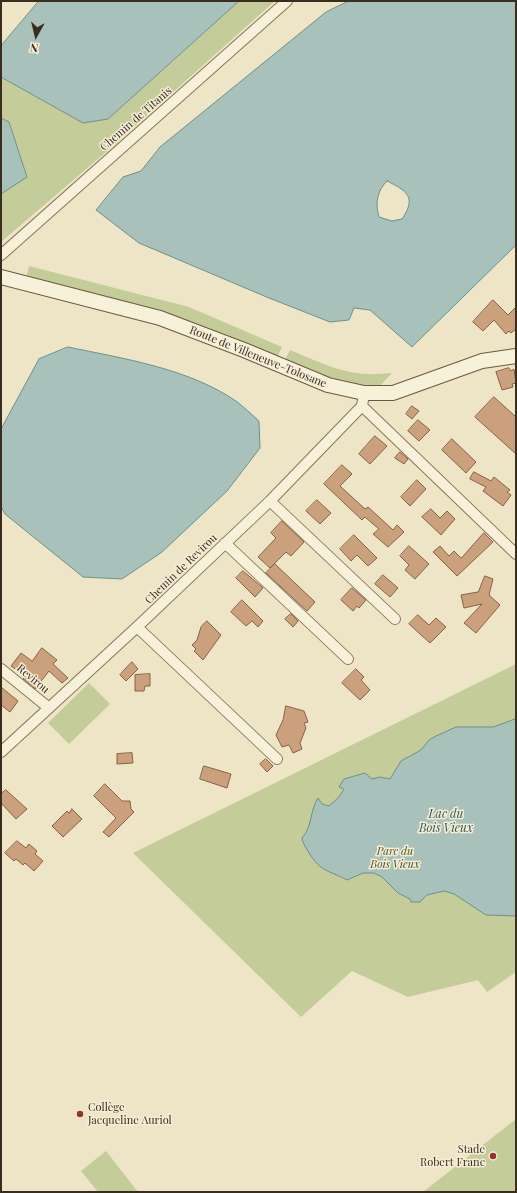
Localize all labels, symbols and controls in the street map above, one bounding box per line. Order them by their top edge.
north arrow [16,16,56,56]
text: N [29,40,39,56]
street label: Chemin de Titanis [97,84,175,154]
street label: Route de Villeneuve-Tolosane [187,323,329,391]
street label: Chemin de Revirou [142,531,220,607]
street label: Revirou [14,662,52,696]
water label: Lac du Bois Vieux [419,807,473,835]
park label: Parc du Bois Vieux [370,845,420,871]
place label: Collège Jacqueline Auriol [88,1101,172,1127]
marker: Collège Jacqueline Auriol [75,1109,85,1119]
place label: Stade Robert Franc [420,1143,485,1169]
marker: Stade Robert Franc [488,1151,498,1161]

